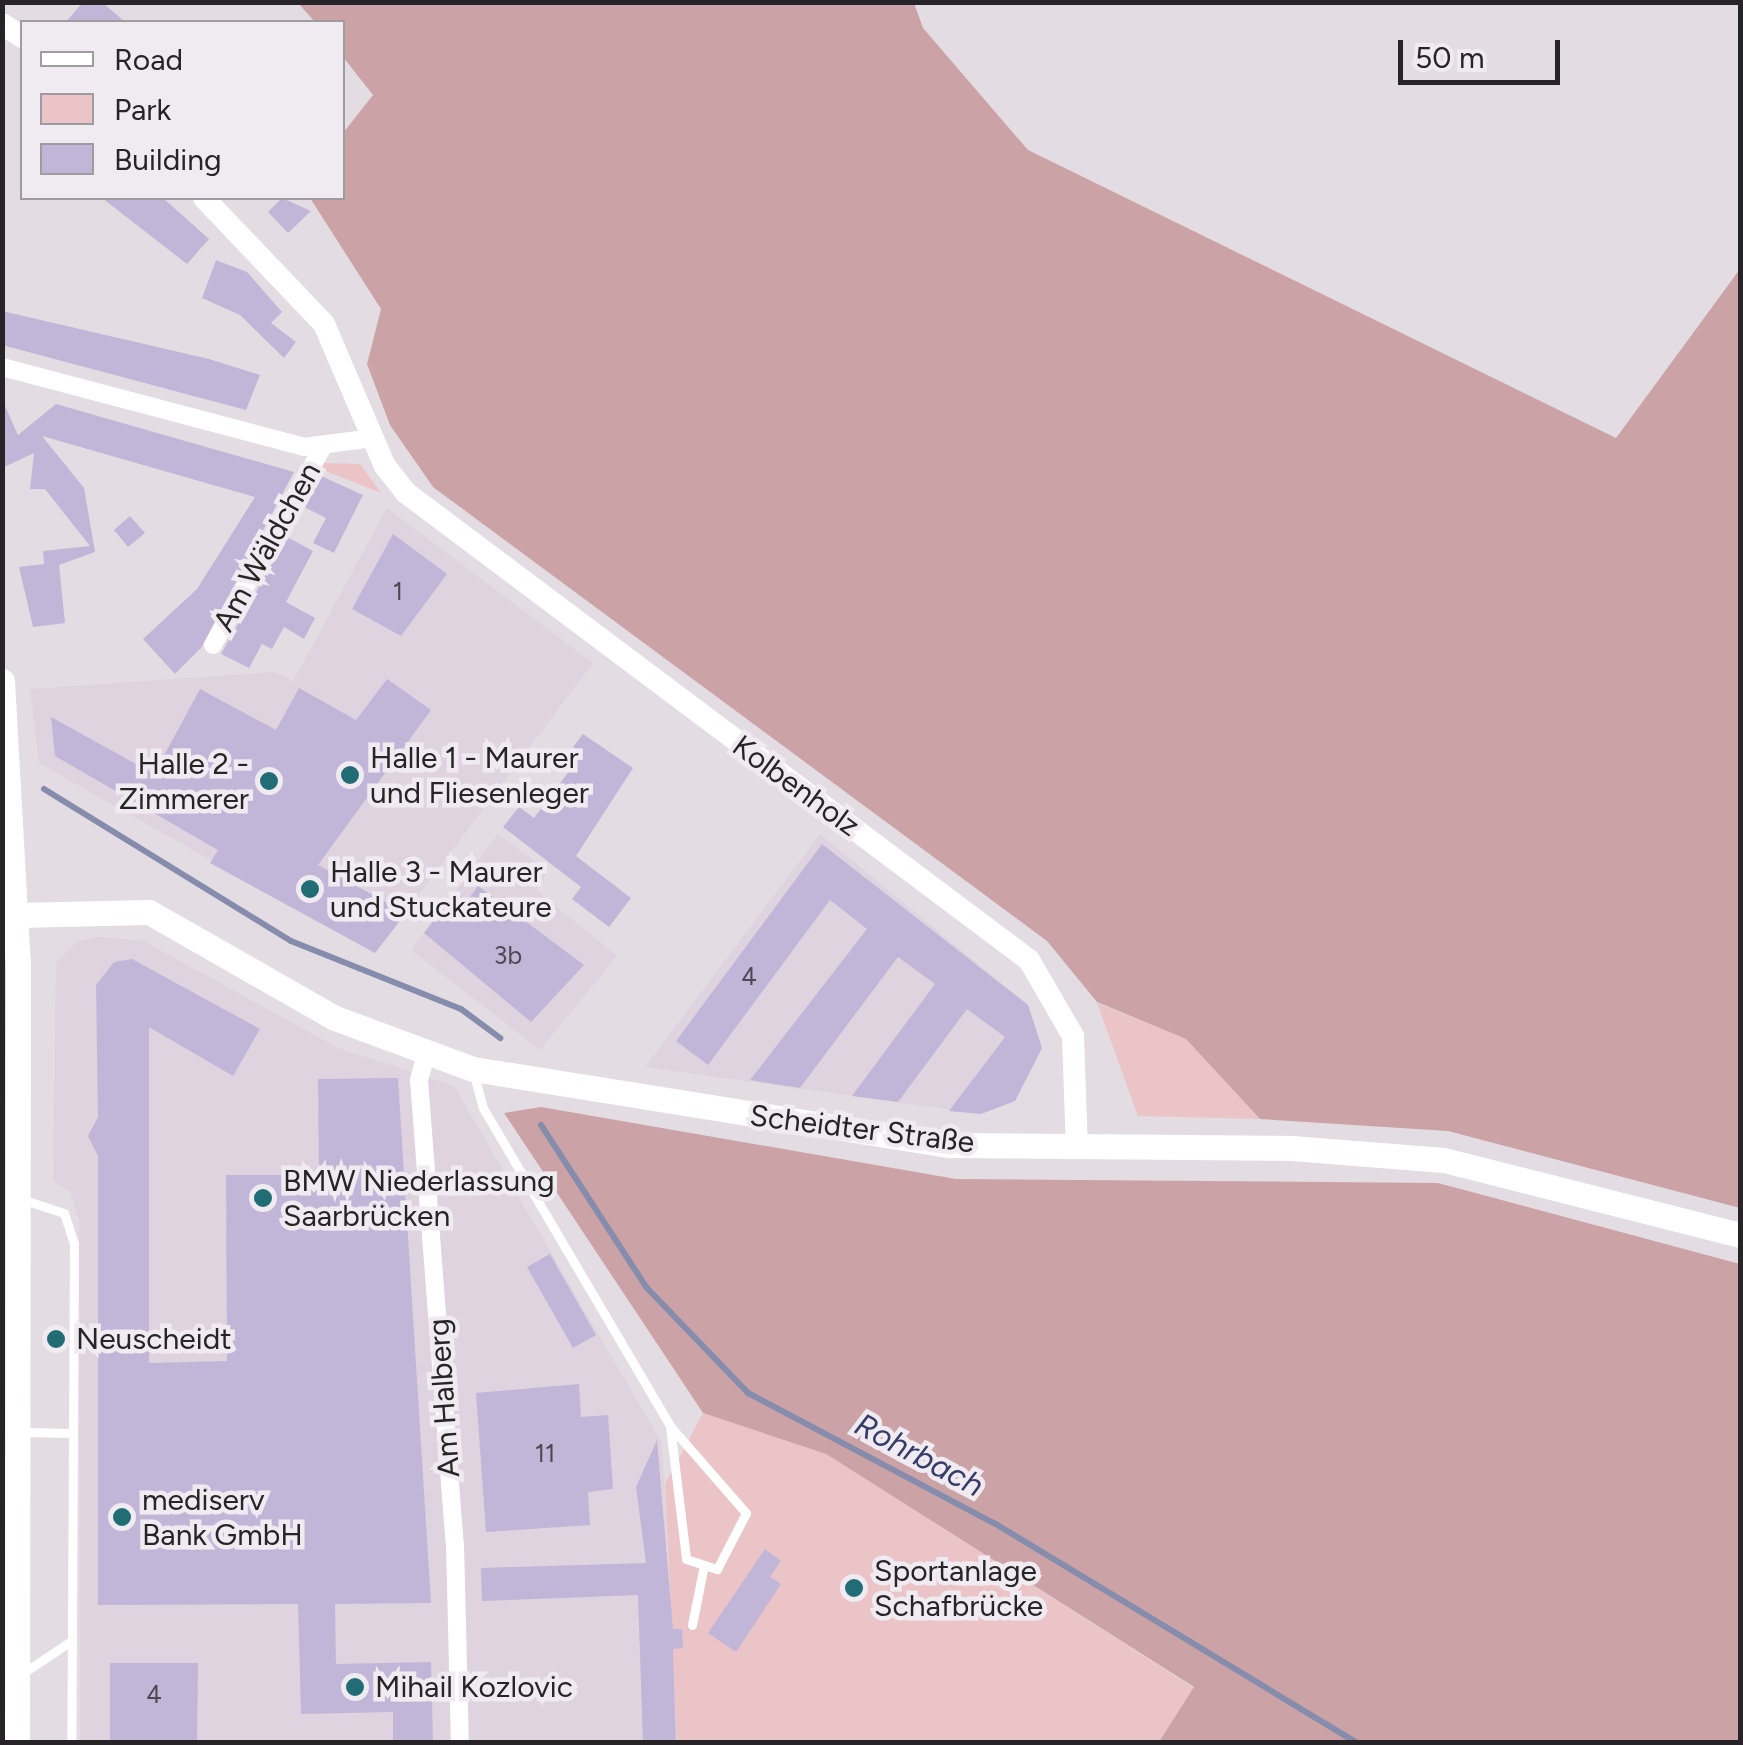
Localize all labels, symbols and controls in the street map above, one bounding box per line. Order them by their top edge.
legend [20,20,345,200]
scale bar [1403,20,1566,82]
text: 50 m [1415,39,1484,76]
text: Road [114,41,183,78]
text: Park [114,91,171,128]
text: Building [114,141,222,178]
street label: Am Wäldchen [206,456,328,638]
house number: 1 [393,576,403,606]
street label: Kolbenholz [725,728,867,844]
place label: Halle 1 - Maurer und Fliesenleger [370,740,589,810]
place label: Halle 2 - Zimmerer [119,746,249,816]
marker: Halle 1 - Maurer und Fliesenleger [339,764,361,786]
marker: Halle 2 - Zimmerer [258,770,280,792]
place label: Halle 3 - Maurer und Stuckateure [330,854,552,924]
marker: Halle 3 - Maurer und Stuckateure [299,878,321,900]
house number: 3b [494,940,522,970]
house number: 4 [741,961,757,991]
street label: Scheidter Straße [748,1097,976,1161]
place label: BMW Niederlassung Saarbrücken [283,1163,555,1234]
marker: BMW Niederlassung Saarbrücken [252,1187,274,1209]
street label: Am Halberg [420,1317,468,1479]
place label: Neuscheidt [76,1321,232,1357]
marker: Neuscheidt [45,1328,67,1350]
water label: Rohrbach [848,1405,990,1505]
house number: 11 [535,1438,555,1468]
place label: mediserv Bank GmbH [142,1482,303,1552]
marker: mediserv Bank GmbH [111,1506,133,1528]
place label: Sportanlage Schafbrücke [874,1553,1043,1624]
marker: Sportanlage Schafbrücke [843,1577,865,1599]
place label: Mihail Kozlovic [375,1669,573,1705]
marker: Mihail Kozlovic [344,1676,366,1698]
house number: 4 [146,1679,162,1709]

